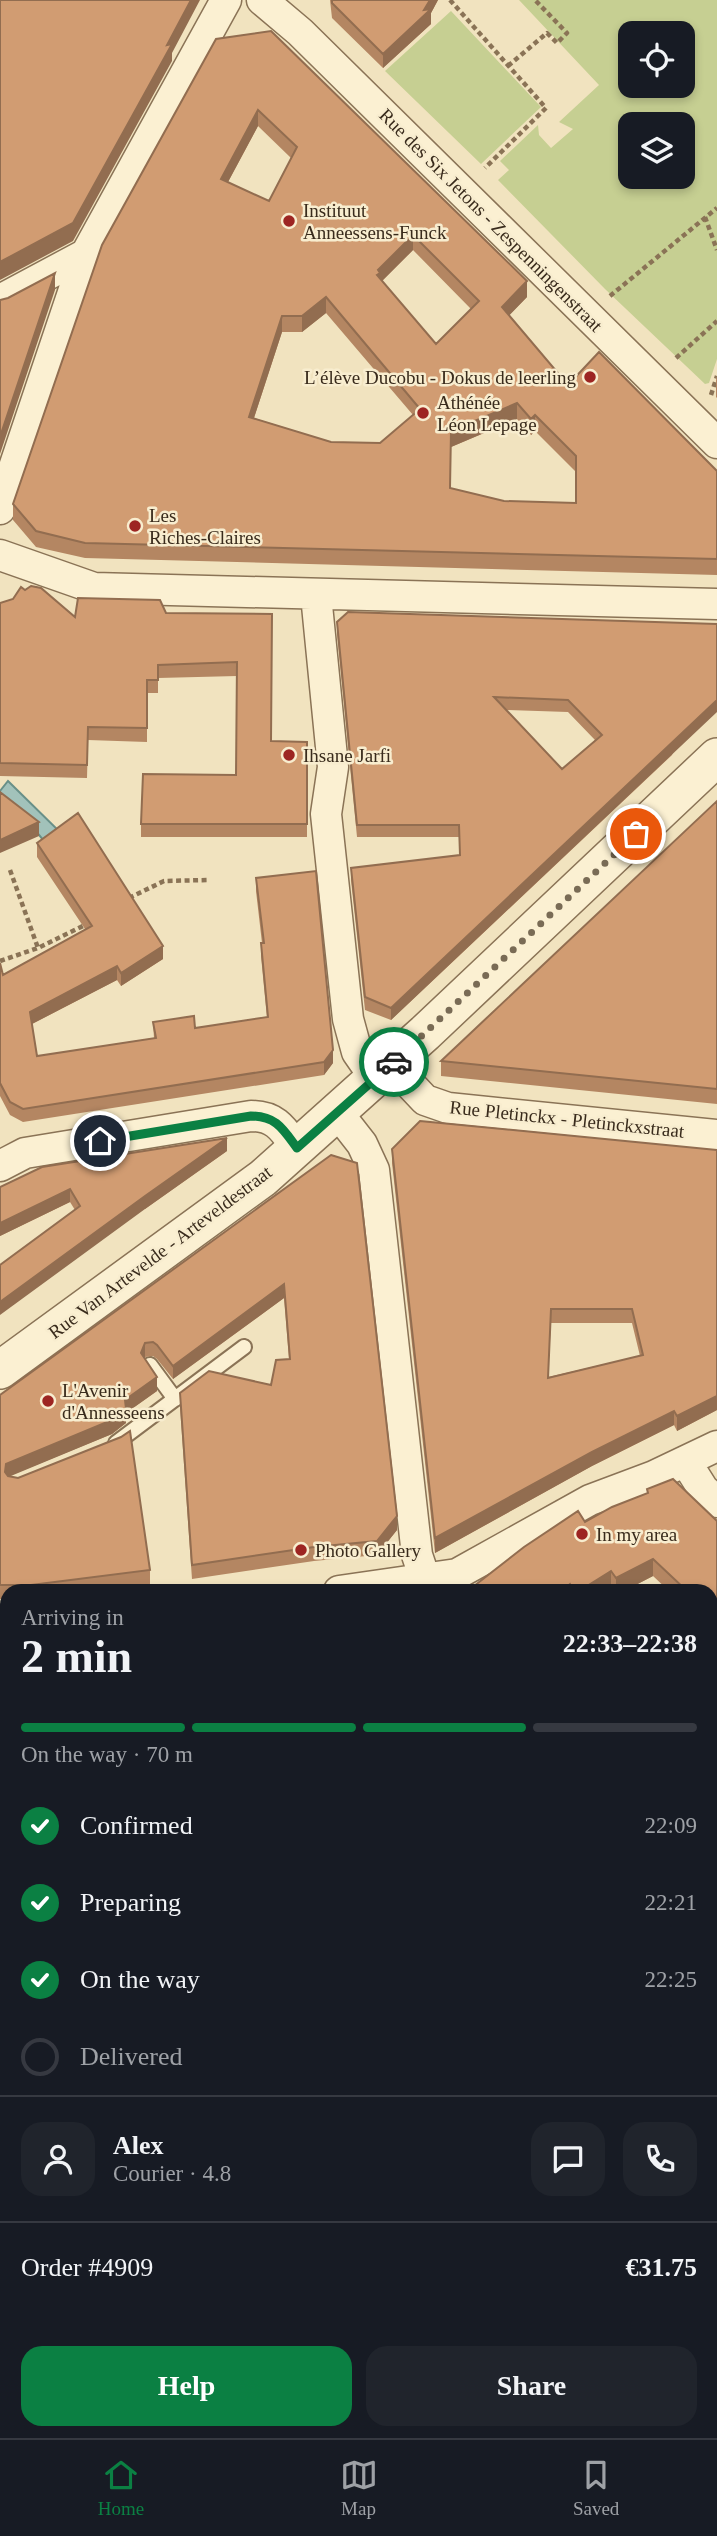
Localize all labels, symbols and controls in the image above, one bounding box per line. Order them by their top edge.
map controls [618,21,695,189]
button: locate [618,21,695,98]
street label: Rue des Six Jetons - Zespenningenstraat [375,104,607,336]
button: layers [618,112,695,189]
place label: Instituut Anneessens-Funck [303,200,447,243]
marker: Instituut Anneessens-Funck [281,213,297,229]
place label: L’élève Ducobu - Dokus de leerling [304,367,576,388]
marker: L’élève Ducobu - Dokus de leerling [582,369,598,385]
place label: Athénée Léon Lepage [437,392,537,435]
marker: Athénée Léon Lepage [415,405,431,421]
place label: Les Riches-Claires [149,505,261,548]
marker: Les Riches-Claires [127,518,143,534]
place label: Ihsane Jarfi [303,745,391,766]
marker: Ihsane Jarfi [281,747,297,763]
pin [606,804,666,864]
icon: bag [617,815,655,853]
courier [359,1027,429,1097]
icon: car [375,1043,413,1081]
street label: Rue Pletinckx - Pletinckxstraat [449,1096,686,1142]
pin [70,1111,130,1171]
icon: home [81,1122,119,1160]
street label: Rue Van Artevelde - Arteveldestraat [44,1161,276,1343]
place label: L'Avenir d'Annesseens [62,1380,165,1423]
marker: L'Avenir d'Annesseens [40,1393,56,1409]
place label: In my area [596,1524,678,1545]
marker: In my area [574,1526,590,1542]
place label: Photo Gallery [315,1540,422,1561]
marker: Photo Gallery [293,1542,309,1558]
text: Arriving in [21,1605,124,1630]
text: 22:33–22:38 [563,1629,697,1658]
text: 2 min [21,1631,132,1682]
text: On the way · 70 m [21,1742,193,1767]
icon: check [21,1807,59,1845]
text: Confirmed [80,1811,193,1840]
text: 22:09 [645,1813,697,1838]
icon: check [21,1884,59,1922]
text: Preparing [80,1888,181,1917]
text: 22:21 [645,1890,697,1915]
icon: check [21,1961,59,1999]
text: On the way [80,1965,200,1994]
text: 22:25 [645,1967,697,1992]
text: Delivered [80,2042,183,2071]
button: person [21,2122,95,2196]
button: chat [531,2122,605,2196]
button: phone [623,2122,697,2196]
text: Alex [113,2131,164,2160]
text: Courier · 4.8 [113,2161,231,2186]
text: Order #4909 [21,2253,153,2282]
text: €31.75 [626,2253,697,2282]
button: Help [21,2346,352,2426]
button: Share [366,2346,697,2426]
tab: Home [98,2456,144,2520]
tab: Map [340,2456,378,2520]
tab: Saved [573,2456,619,2520]

